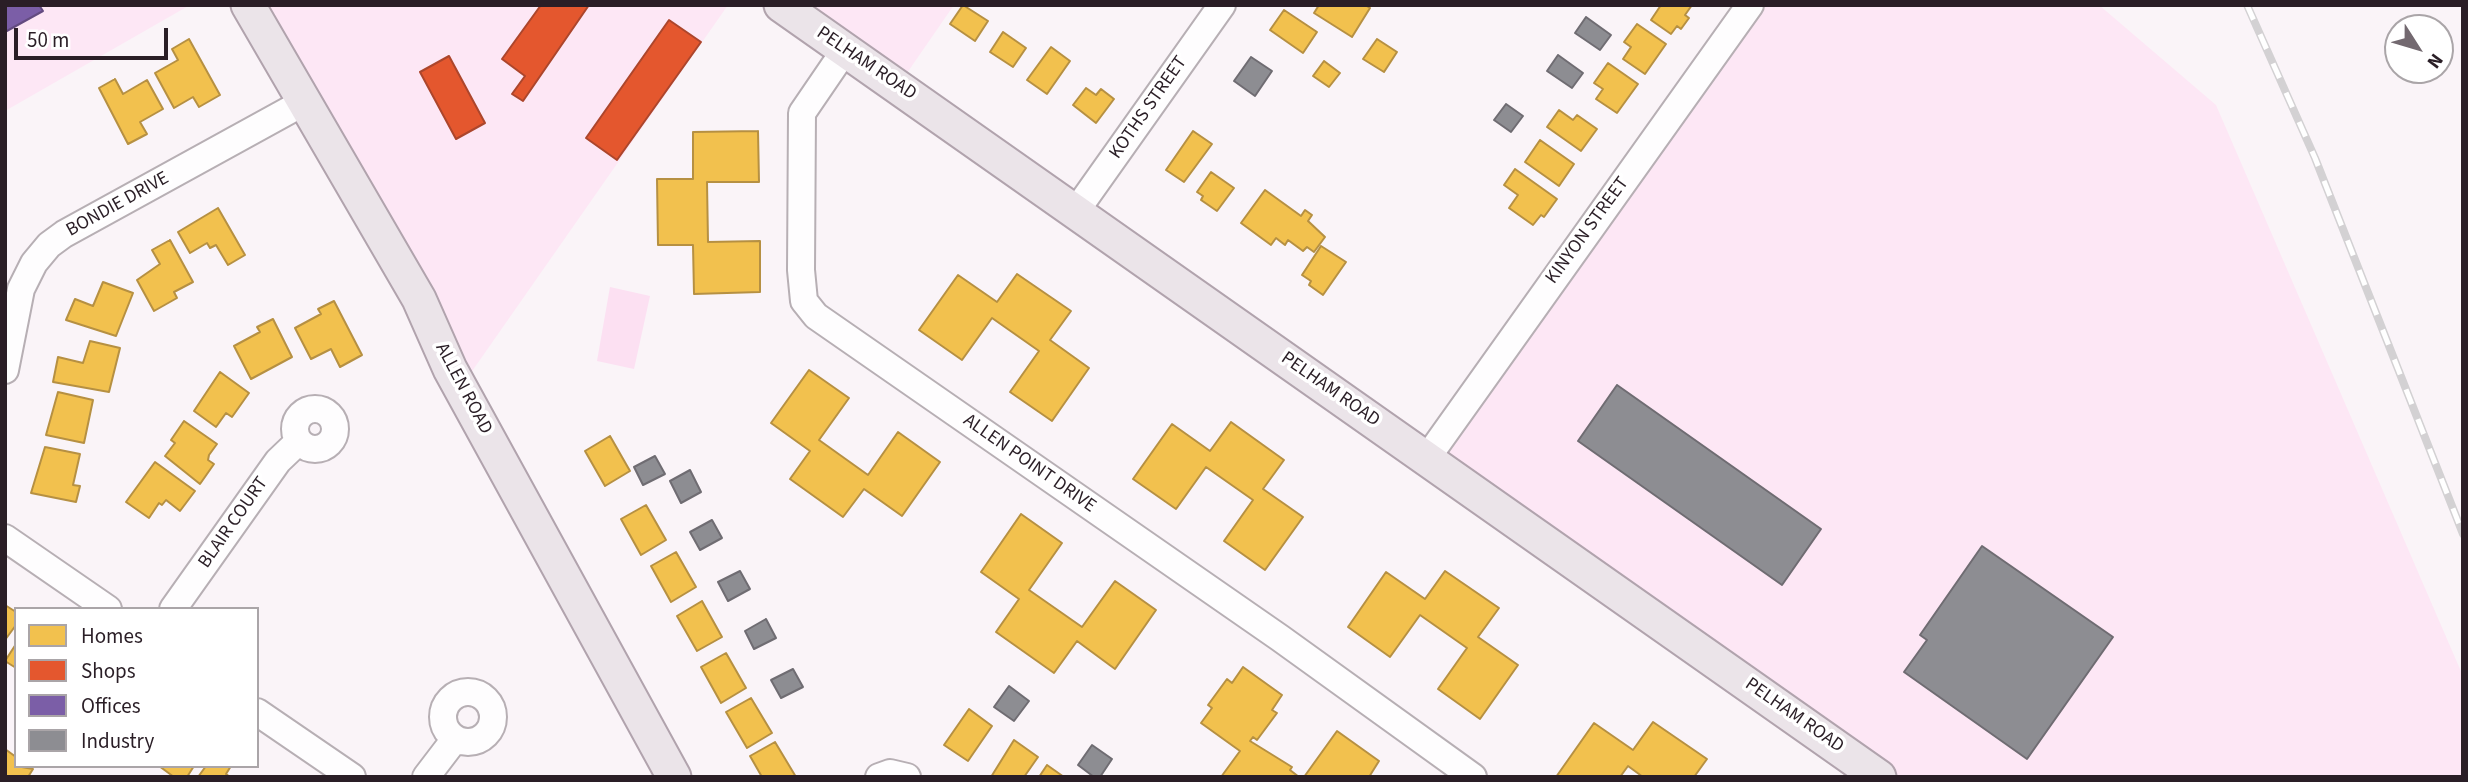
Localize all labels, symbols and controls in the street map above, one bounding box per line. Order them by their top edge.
scale bar [18,14,172,58]
north arrow [2384,14,2454,84]
street label: PELHAM ROAD [812,22,920,106]
text: 50 m [27,25,69,55]
text: N [2420,48,2449,74]
street label: KOTHS STREET [1105,52,1193,164]
street label: BONDIE DRIVE [63,167,173,243]
street label: KINYON STREET [1542,173,1634,289]
street label: ALLEN ROAD [429,339,497,439]
street label: PELHAM ROAD [1276,348,1384,432]
street label: ALLEN POINT DRIVE [958,410,1100,518]
street label: BLAIR COURT [194,473,274,573]
legend [14,607,259,768]
text: Homes [81,621,143,651]
text: Shops [81,656,135,686]
street label: PELHAM ROAD [1740,674,1848,758]
text: Offices [81,691,141,721]
text: Industry [81,726,154,756]

